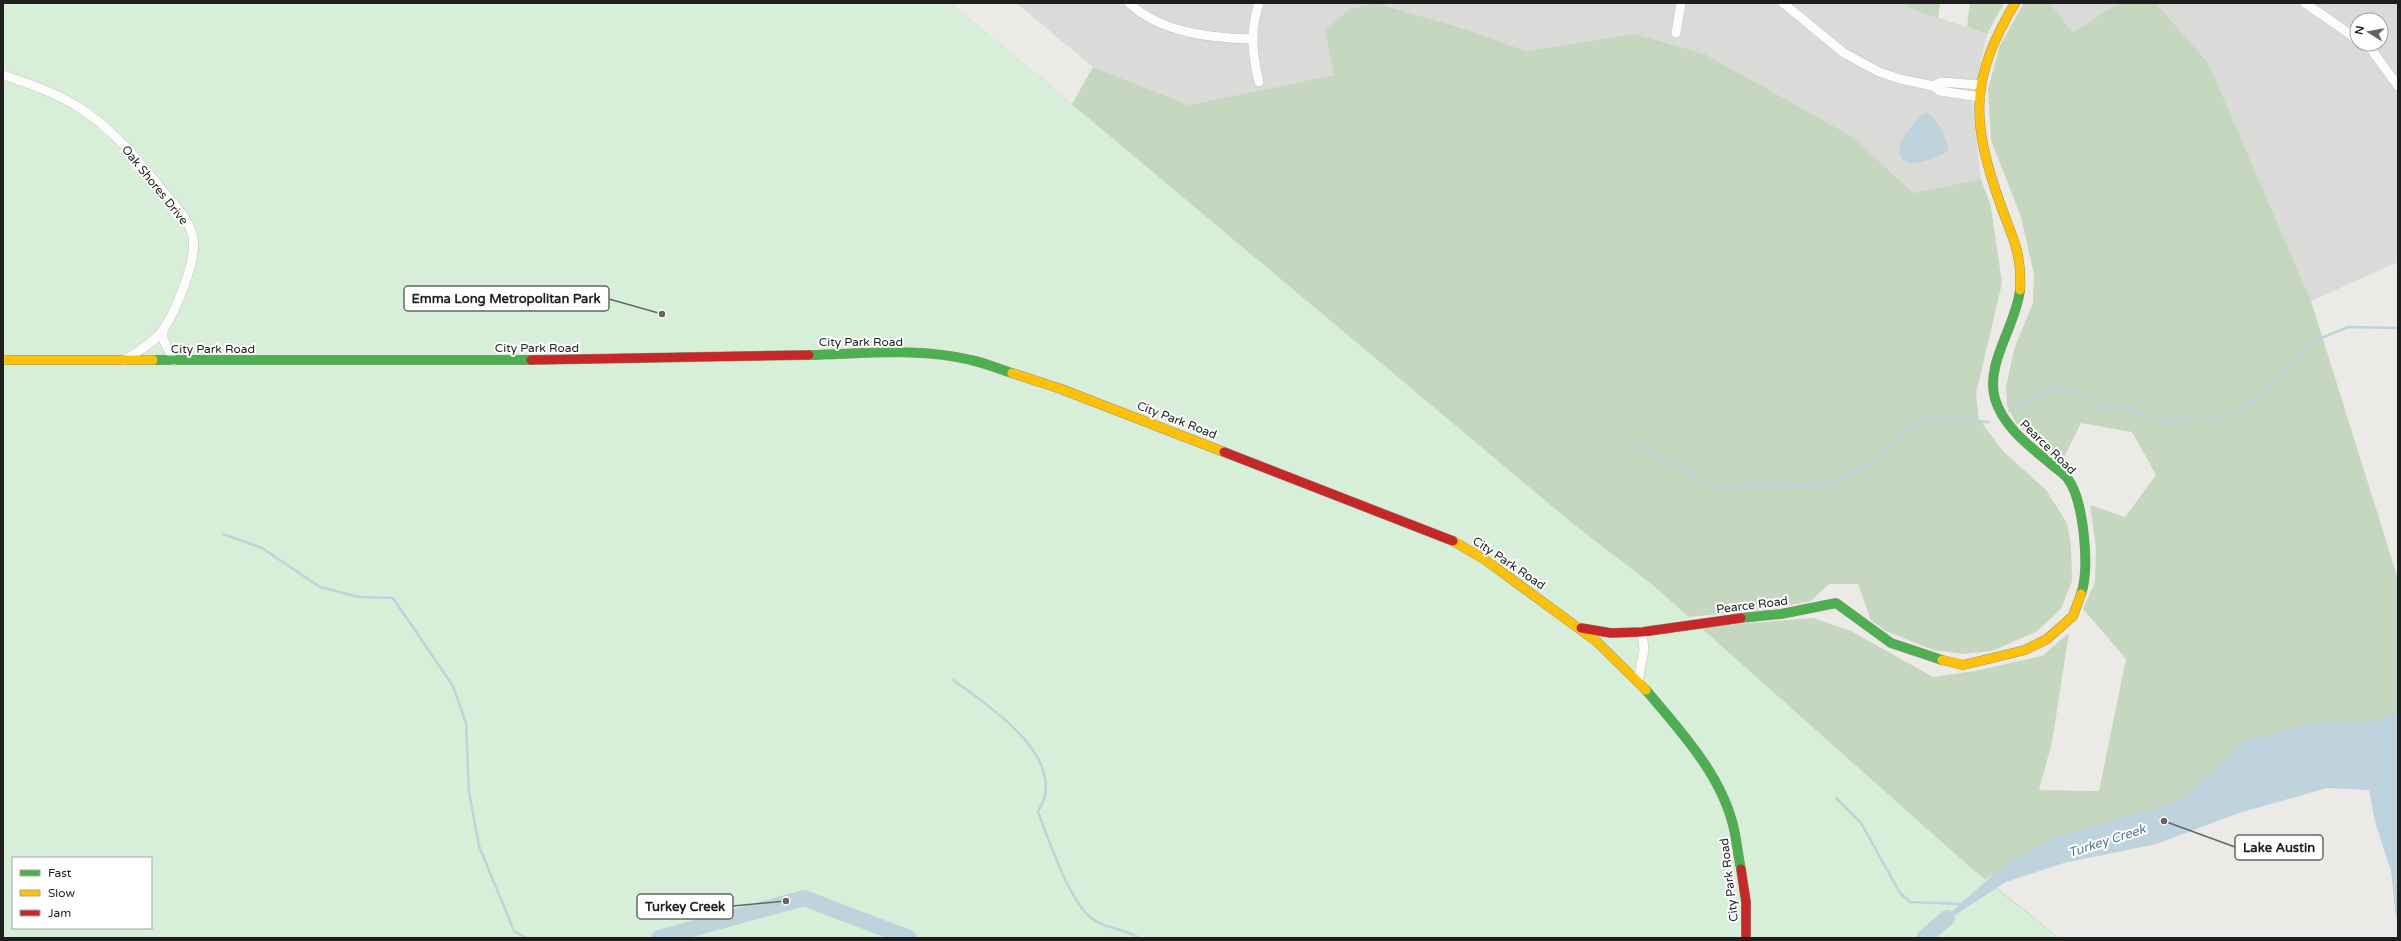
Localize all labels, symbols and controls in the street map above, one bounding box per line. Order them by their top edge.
north arrow [2349,12,2389,52]
text: N [2352,25,2367,36]
street label: Oak Shores Drive [119,143,191,227]
callout: Emma Long Metropolitan Park [404,286,609,311]
text: Emma Long Metropolitan Park [412,291,600,307]
street label: City Park Road [819,335,903,349]
street label: City Park Road [495,341,579,355]
street label: City Park Road [171,342,255,356]
street label: City Park Road [1135,398,1219,442]
street label: Pearce Road [2017,417,2079,477]
street label: City Park Road [1470,534,1548,592]
street label: Pearce Road [1715,594,1789,616]
water label: Turkey Creek [2066,821,2148,861]
callout: Lake Austin [2235,835,2323,860]
street label: City Park Road [1717,837,1741,923]
text: Lake Austin [2243,840,2315,856]
legend [12,857,152,929]
text: Fast [48,866,72,880]
text: Slow [48,886,75,900]
callout: Turkey Creek [637,894,733,919]
text: Turkey Creek [644,899,725,915]
text: Jam [48,906,71,920]

